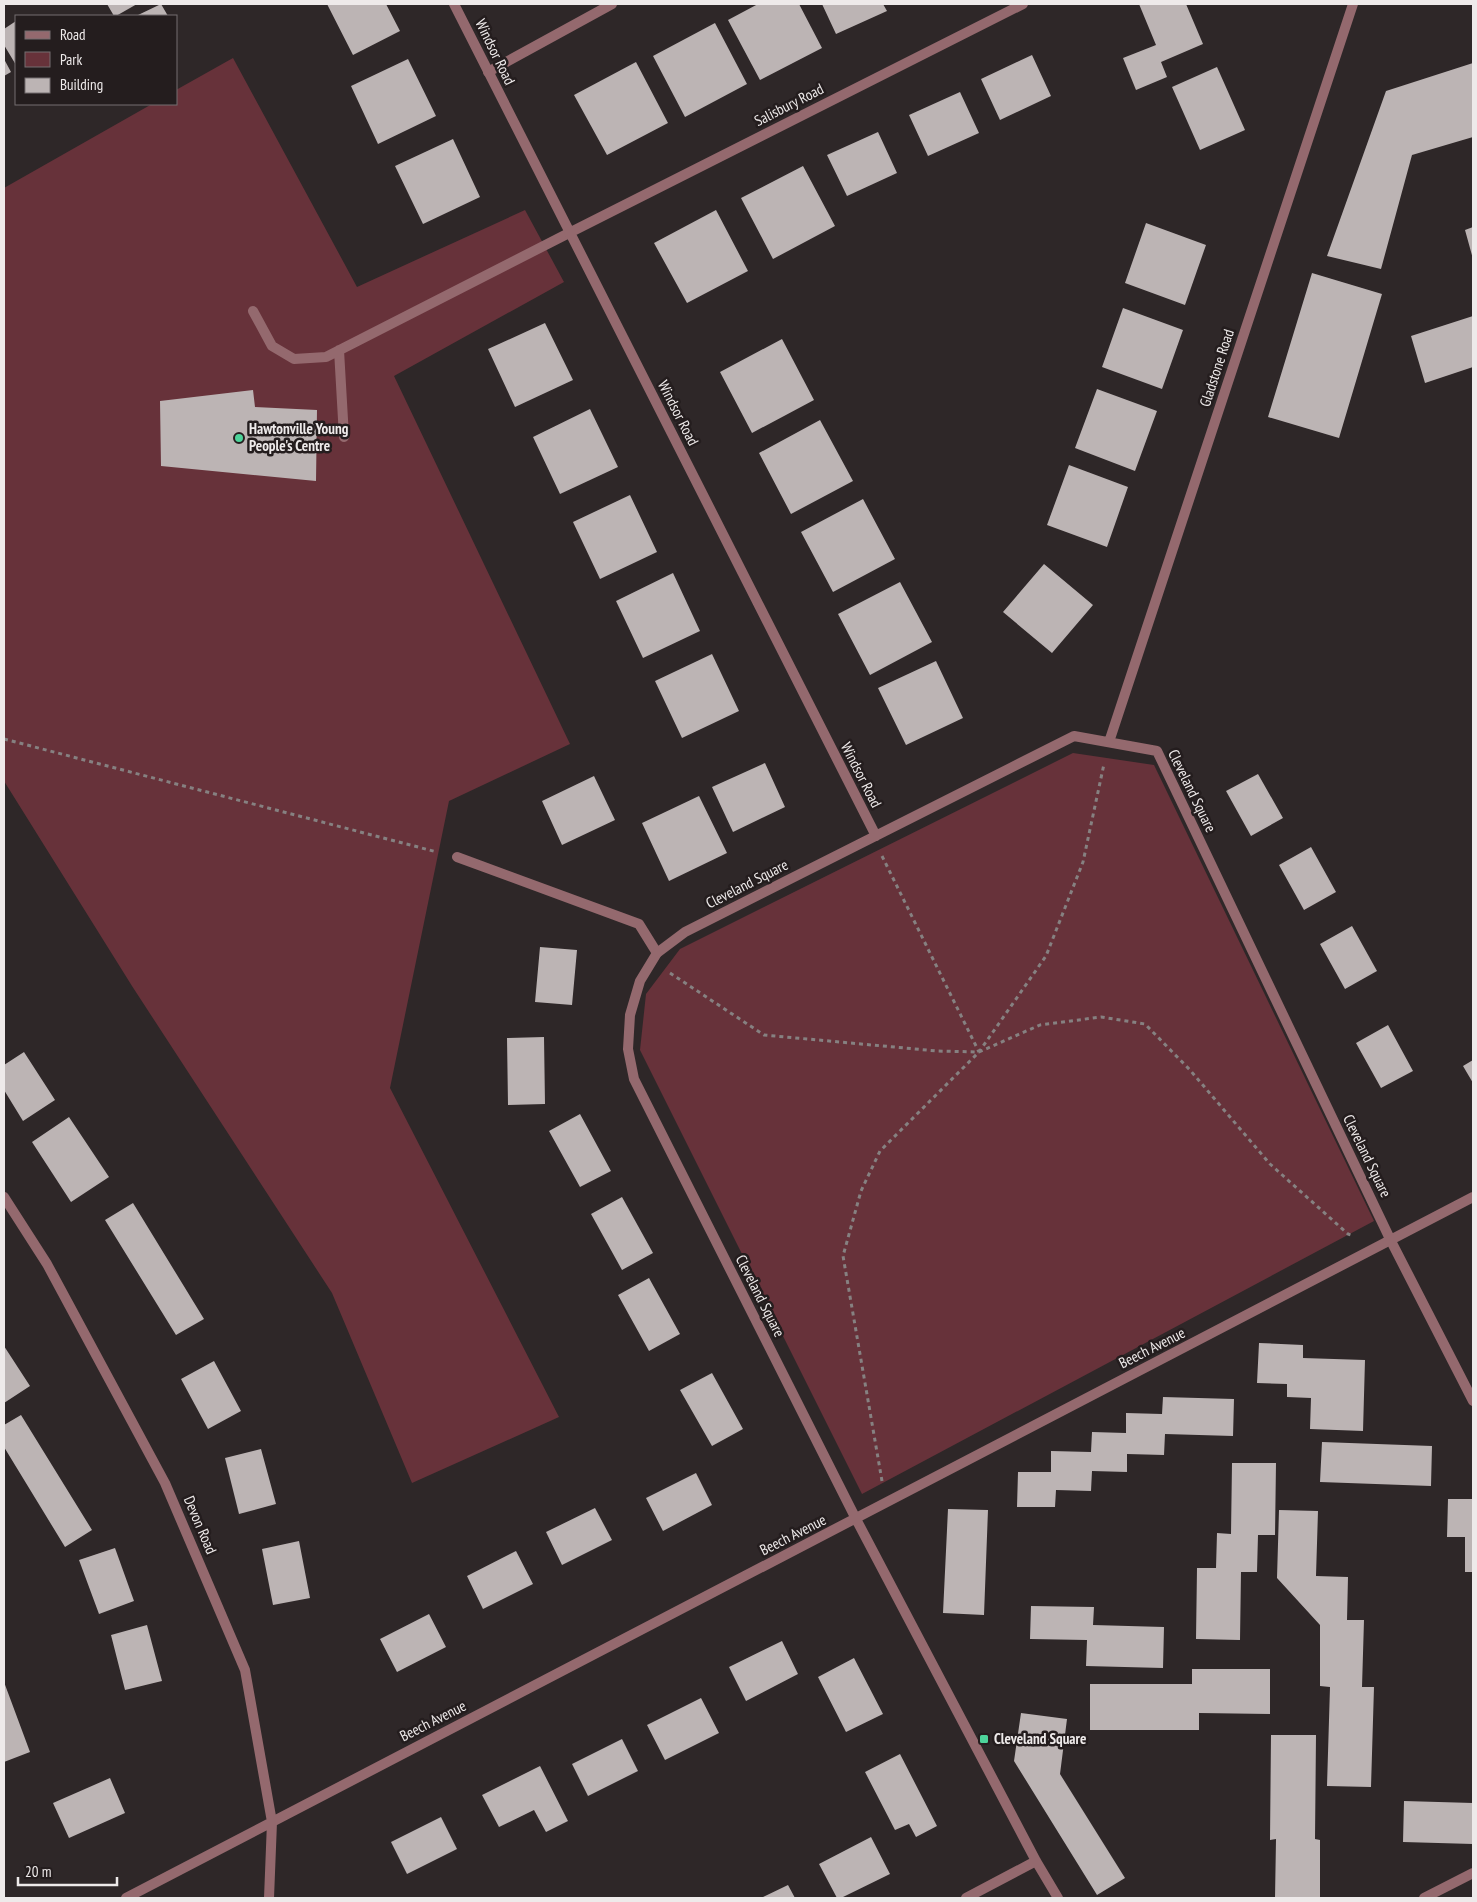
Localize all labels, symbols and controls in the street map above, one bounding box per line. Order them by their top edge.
legend [15,15,178,105]
street label: Windsor Road [471,16,520,88]
text: Road [60,25,86,44]
text: Park [60,50,82,69]
text: Building [60,75,103,94]
street label: Salisbury Road [751,79,827,130]
street label: Gladstone Road [1195,327,1238,409]
street label: Windsor Road [654,377,703,449]
place label: Hawtonville Young People's Centre [249,419,349,455]
marker: Hawtonville Young People's Centre [233,432,245,444]
street label: Windsor Road [837,739,886,811]
street label: Cleveland Square [1164,746,1221,835]
street label: Cleveland Square [702,855,791,912]
street label: Cleveland Square [1339,1111,1396,1200]
street label: Cleveland Square [732,1251,789,1340]
street label: Beech Avenue [1115,1323,1188,1372]
street label: Devon Road [180,1493,221,1557]
street label: Beech Avenue [756,1510,829,1559]
street label: Beech Avenue [396,1696,469,1745]
place label: Cleveland Square [994,1729,1086,1748]
marker: Cleveland Square [978,1733,990,1745]
scale bar [18,1854,116,1886]
text: 20 m [25,1862,51,1881]

